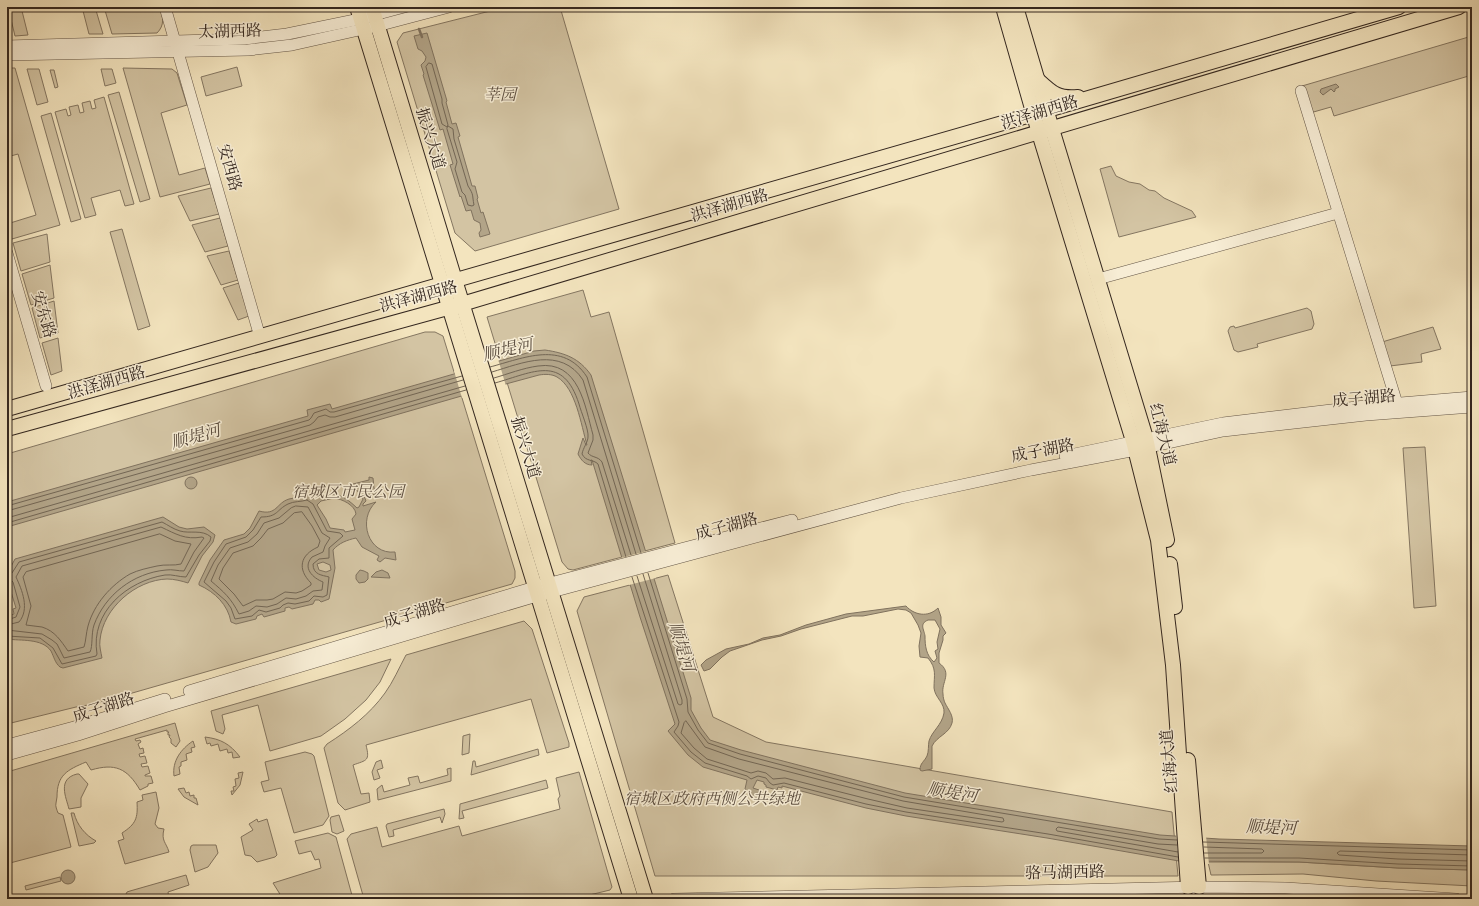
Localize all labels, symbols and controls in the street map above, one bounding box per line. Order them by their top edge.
street label: 太湖西路 [198,20,262,46]
park label: 莘园 [484,85,519,108]
street label: 洪泽湖西路 [998,91,1082,137]
street label: 振兴大道 [409,105,449,173]
street label: 安西路 [210,142,246,194]
street label: 洪泽湖西路 [688,185,772,229]
street label: 洪泽湖西路 [377,277,461,319]
street label: 安东路 [24,289,60,341]
water label: 顺堤河 [480,333,538,368]
street label: 洪泽湖西路 [65,362,149,406]
street label: 成子湖路 [1331,386,1397,414]
street label: 红海大道 [1142,401,1180,469]
street label: 振兴大道 [504,414,544,482]
water label: 顺堤河 [168,419,227,457]
street label: 成子湖路 [1009,435,1077,469]
park label: 宿城区市民公园 [292,482,407,505]
street label: 成子湖路 [693,509,761,547]
street label: 成子湖路 [381,595,449,635]
water label: 顺堤河 [661,619,700,678]
street label: 成子湖路 [70,688,138,730]
street label: 红海大道 [1157,728,1185,794]
water label: 顺堤河 [925,778,982,810]
park label: 宿城区政府西侧公共绿地 [624,789,802,812]
water label: 顺堤河 [1245,816,1300,842]
street label: 骆马湖西路 [1025,862,1105,886]

